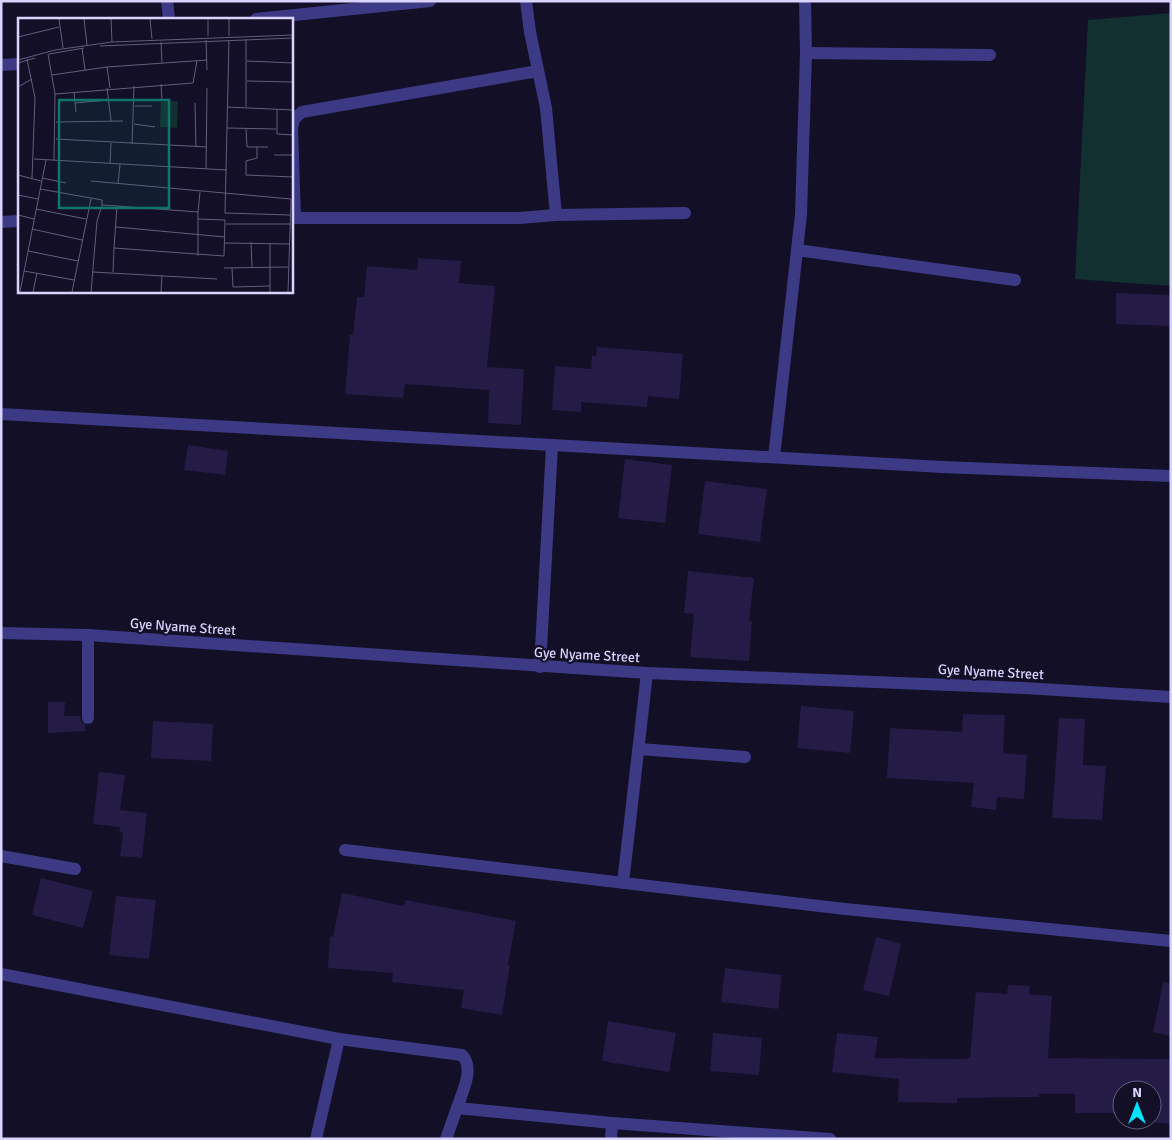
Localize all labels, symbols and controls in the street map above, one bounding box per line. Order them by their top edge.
inset map [18,18,292,292]
street label: Gye Nyame Street [129,615,237,639]
street label: Gye Nyame Street [534,644,641,666]
street label: Gye Nyame Street [938,661,1045,683]
north arrow [1112,1080,1162,1130]
text: N [1132,1084,1142,1101]

